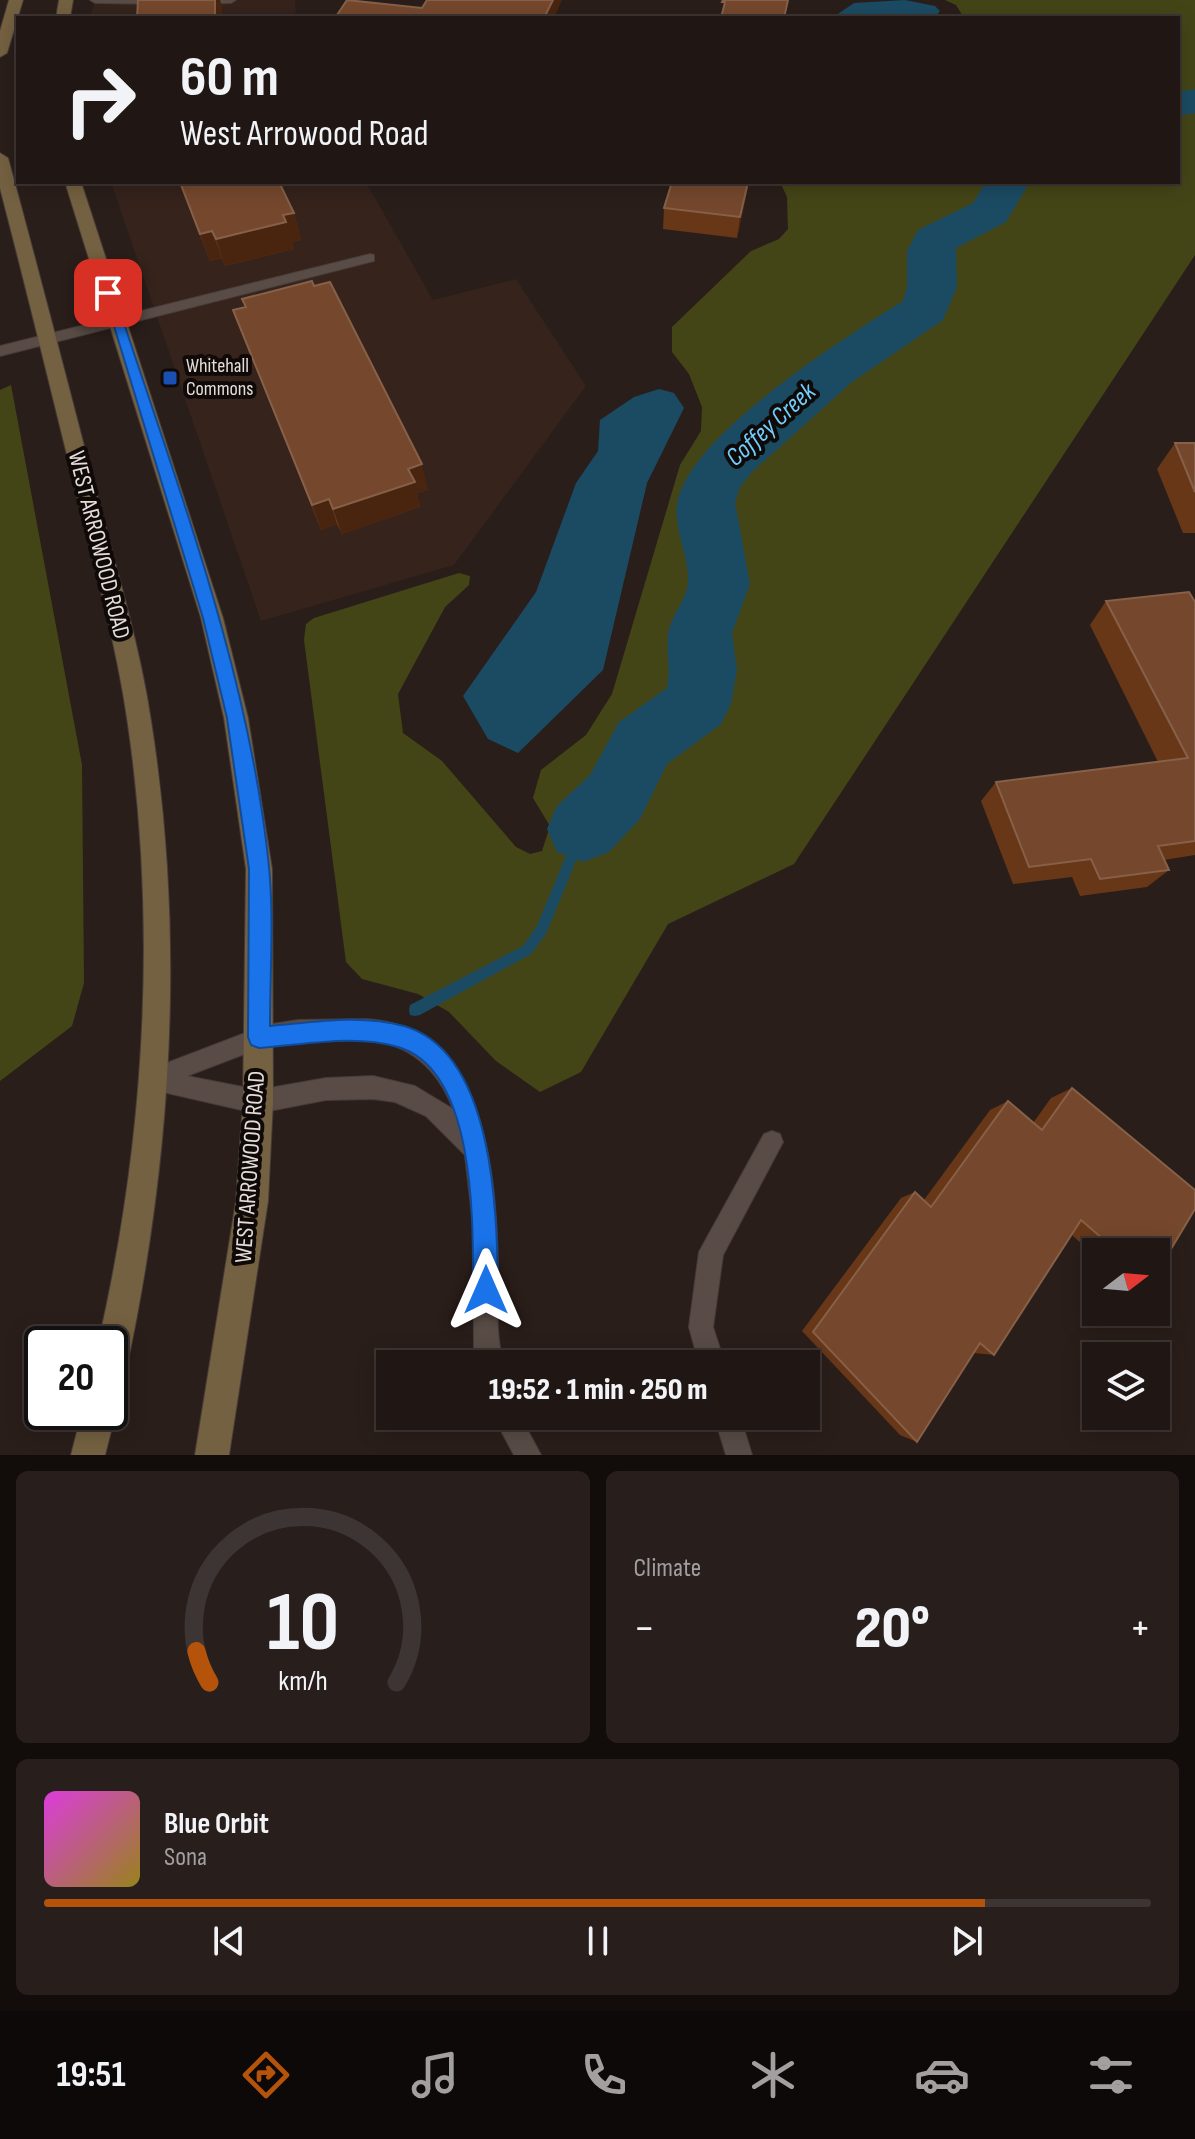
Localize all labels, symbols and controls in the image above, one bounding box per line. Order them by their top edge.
text: 60 m [180,45,279,112]
icon: right [48,48,152,152]
text: West Arrowood Road [180,113,429,156]
pin [74,259,142,327]
icon: arrive [86,271,130,315]
place label: Whitehall Commons [186,354,254,401]
marker: Whitehall Commons [161,369,179,387]
water label: Coffey Creek [720,376,823,473]
street label: WEST ARROWOOD ROAD [62,448,136,642]
street label: WEST ARROWOOD ROAD [229,1070,271,1264]
north arrow [1082,1238,1170,1326]
map controls [1082,1238,1170,1430]
position arrow [444,1248,528,1332]
speed limit sign: 20 [24,1326,128,1430]
button: layers [1082,1342,1170,1430]
text: 19:52 · 1 min · 250 m [489,1372,707,1408]
text: Climate [634,1553,701,1584]
text: 10 [267,1574,339,1674]
text: 20° [854,1593,930,1665]
text: − [634,1602,655,1655]
text: + [1129,1602,1151,1655]
text: km/h [278,1664,327,1699]
text: Blue Orbit [164,1806,269,1842]
text: Sona [164,1842,207,1873]
icon: previous [207,1919,251,1963]
icon: pause [576,1919,620,1963]
icon: next [945,1919,989,1963]
icon: directions [238,2047,294,2103]
icon: music [407,2047,463,2103]
icon: phone [576,2047,632,2103]
icon: climate [745,2047,801,2103]
icon: car [914,2047,970,2103]
icon: filters [1083,2047,1139,2103]
text: 19:51 [56,2054,126,2097]

